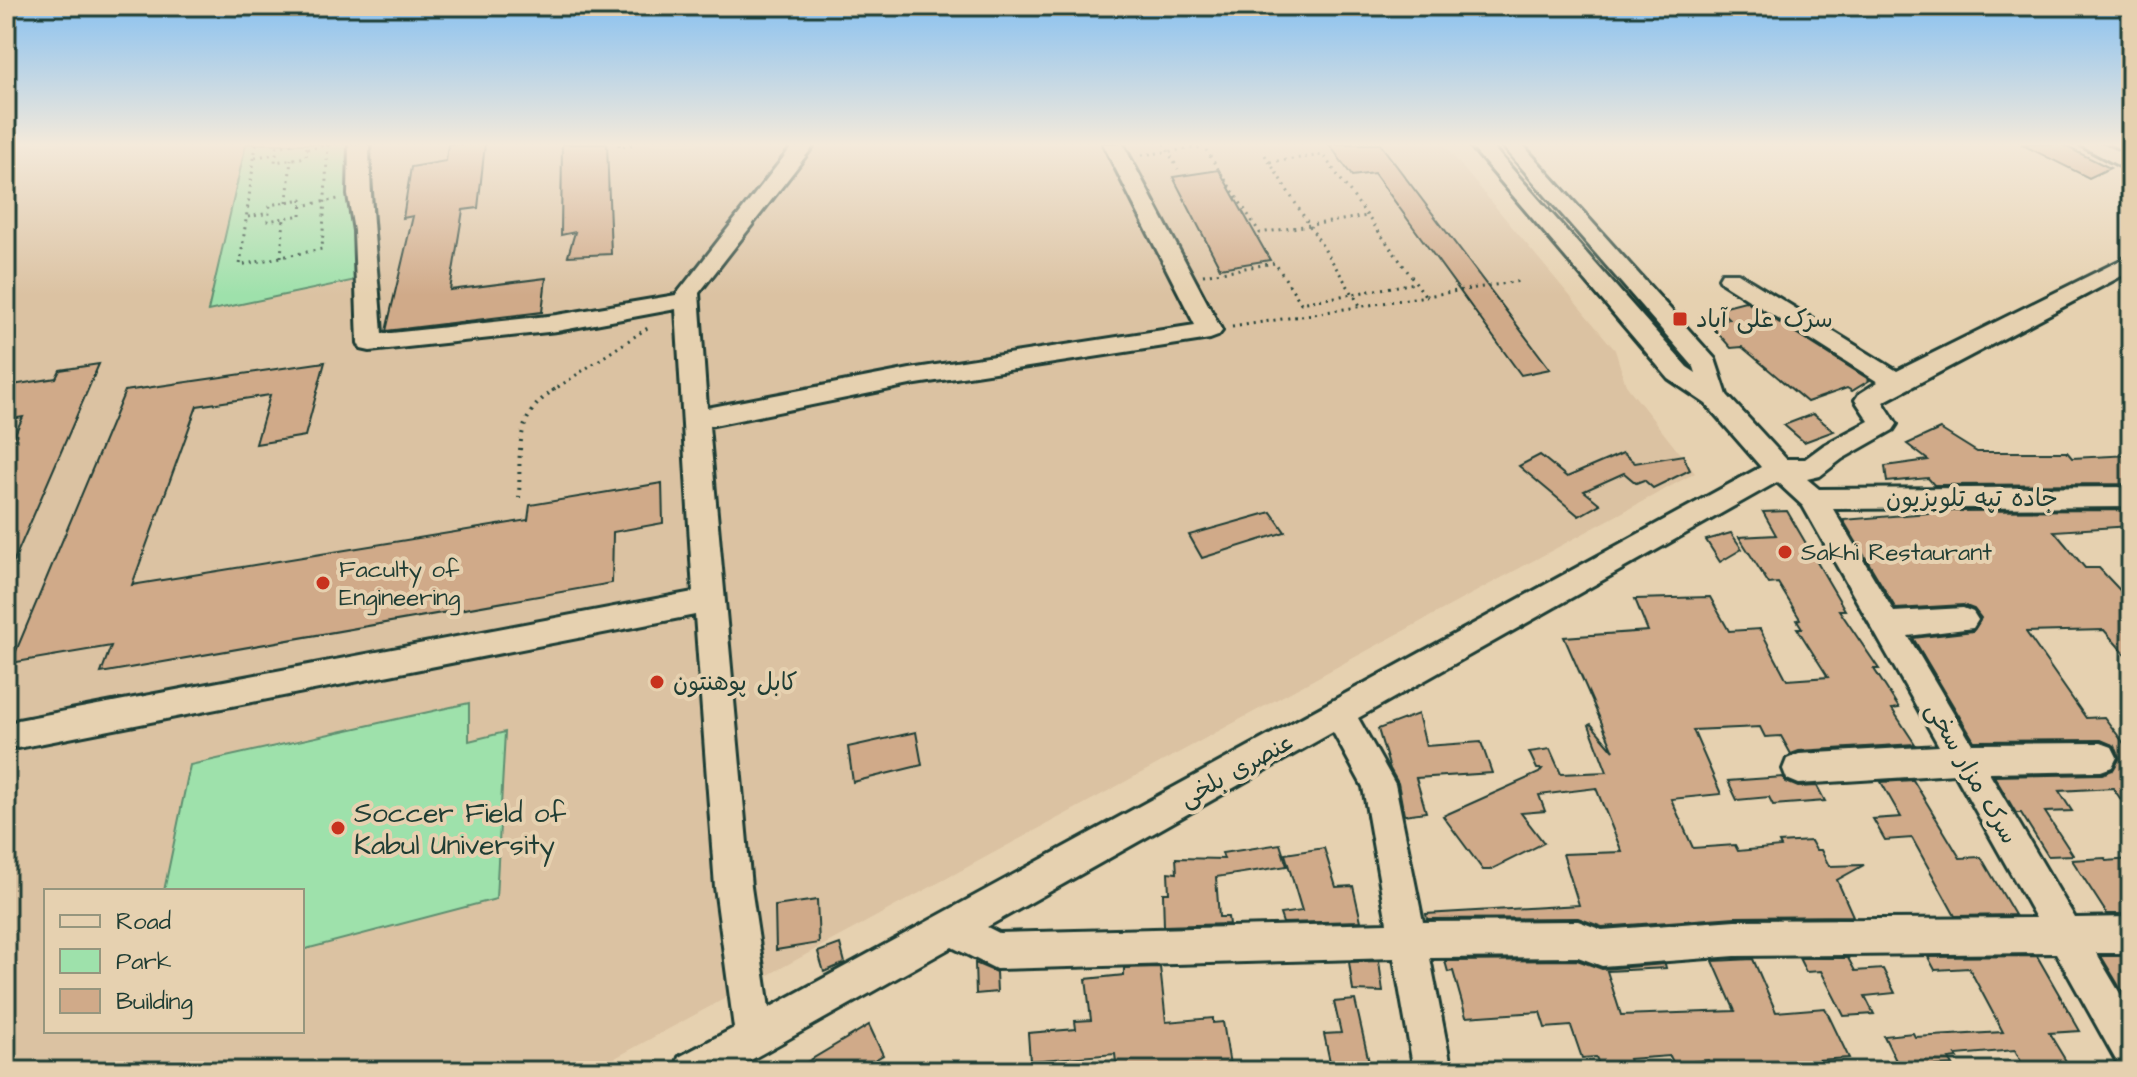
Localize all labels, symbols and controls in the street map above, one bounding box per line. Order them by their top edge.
place label: سرک علی آباد [1696,303,1833,337]
marker: سرک علی آباد [1671,310,1689,328]
street label: جاده تپه تلویزیون [1886,482,2058,516]
place label: Sakhi Restaurant [1801,536,1992,570]
marker: Sakhi Restaurant [1776,543,1794,561]
place label: Faculty of Engineering [339,553,460,616]
marker: Faculty of Engineering [314,574,332,592]
place label: کابل پوهنتون [673,666,798,700]
marker: کابل پوهنتون [648,673,666,691]
street label: سرک مزار سخی [1917,696,2026,851]
street label: عنصری بلخی [1174,726,1299,816]
place label: Soccer Field of Kabul University [354,794,566,867]
marker: Soccer Field of Kabul University [329,819,347,837]
legend [44,889,304,1033]
text: Road [116,905,171,939]
text: Park [116,945,172,979]
text: Building [116,985,193,1020]

